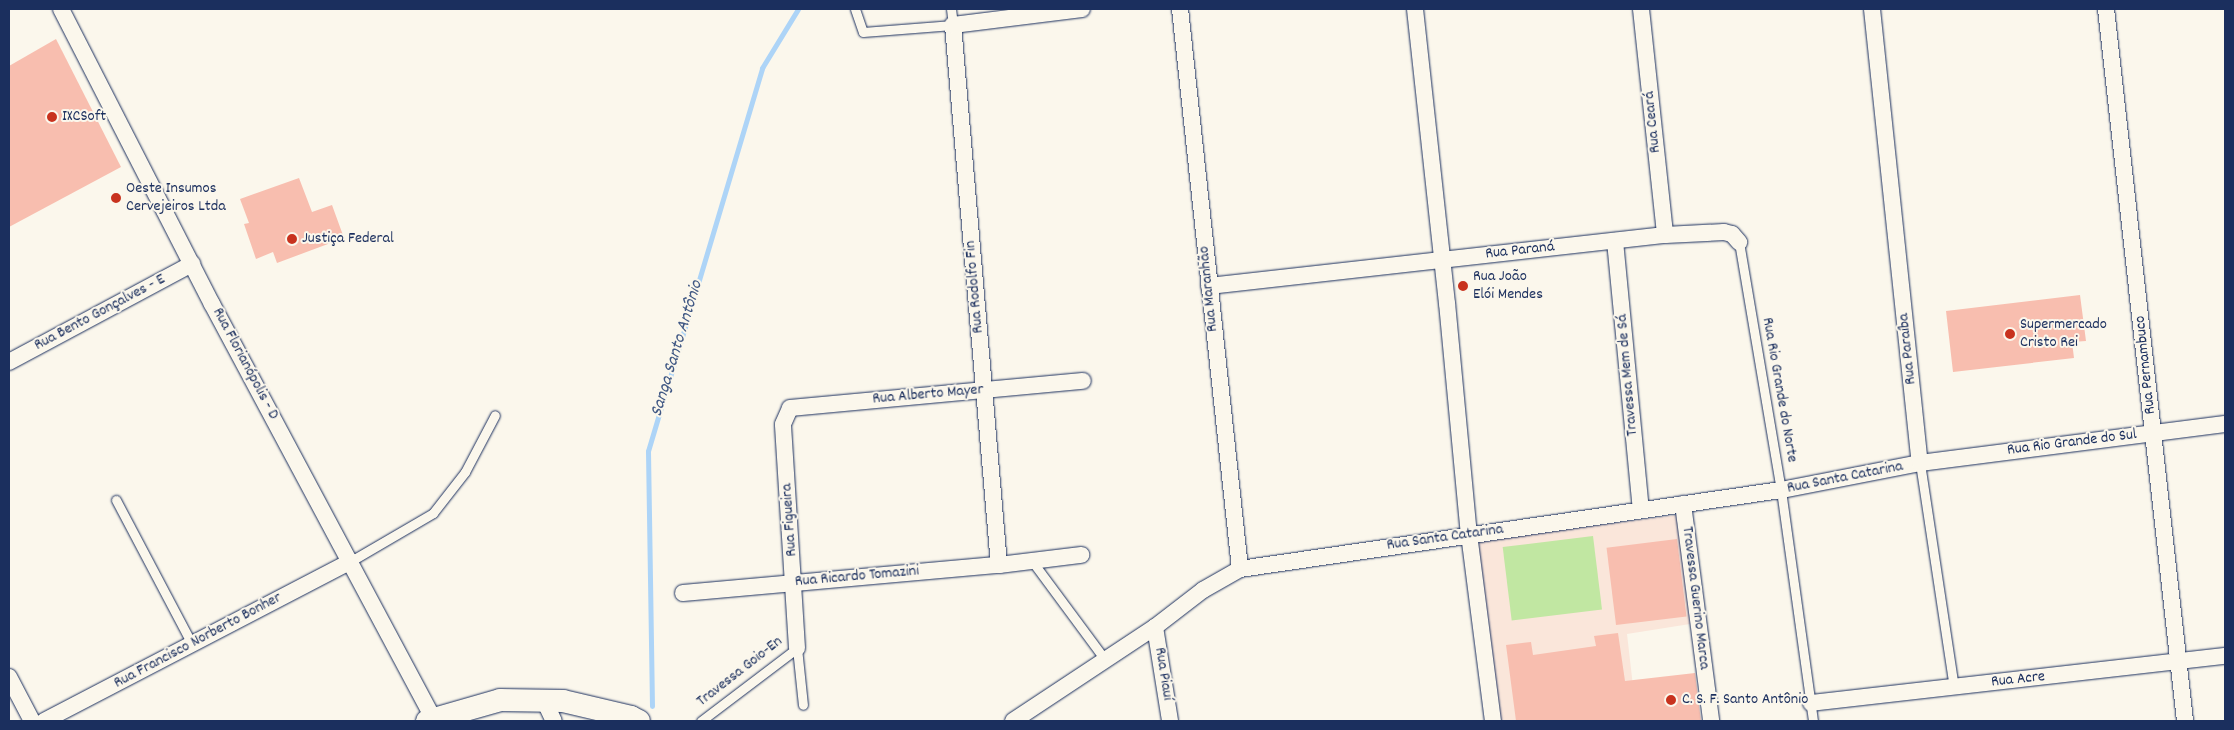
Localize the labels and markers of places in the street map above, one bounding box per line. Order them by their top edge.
place label: IXCSoft [62,107,106,127]
marker: IXCSoft [46,111,58,123]
place label: Oeste Insumos Cervejeiros Ltda [126,179,226,217]
marker: Oeste Insumos Cervejeiros Ltda [110,192,122,204]
place label: Justiça Federal [302,229,394,249]
marker: Justiça Federal [286,233,298,245]
place label: Rua João Elói Mendes [1473,267,1543,305]
marker: Rua João Elói Mendes [1457,280,1469,292]
place label: Supermercado Cristo Rei [2020,315,2107,353]
marker: Supermercado Cristo Rei [2004,328,2016,340]
place label: C. S. F. Santo Antônio [1682,690,1808,710]
marker: C. S. F. Santo Antônio [1664,693,1678,707]

